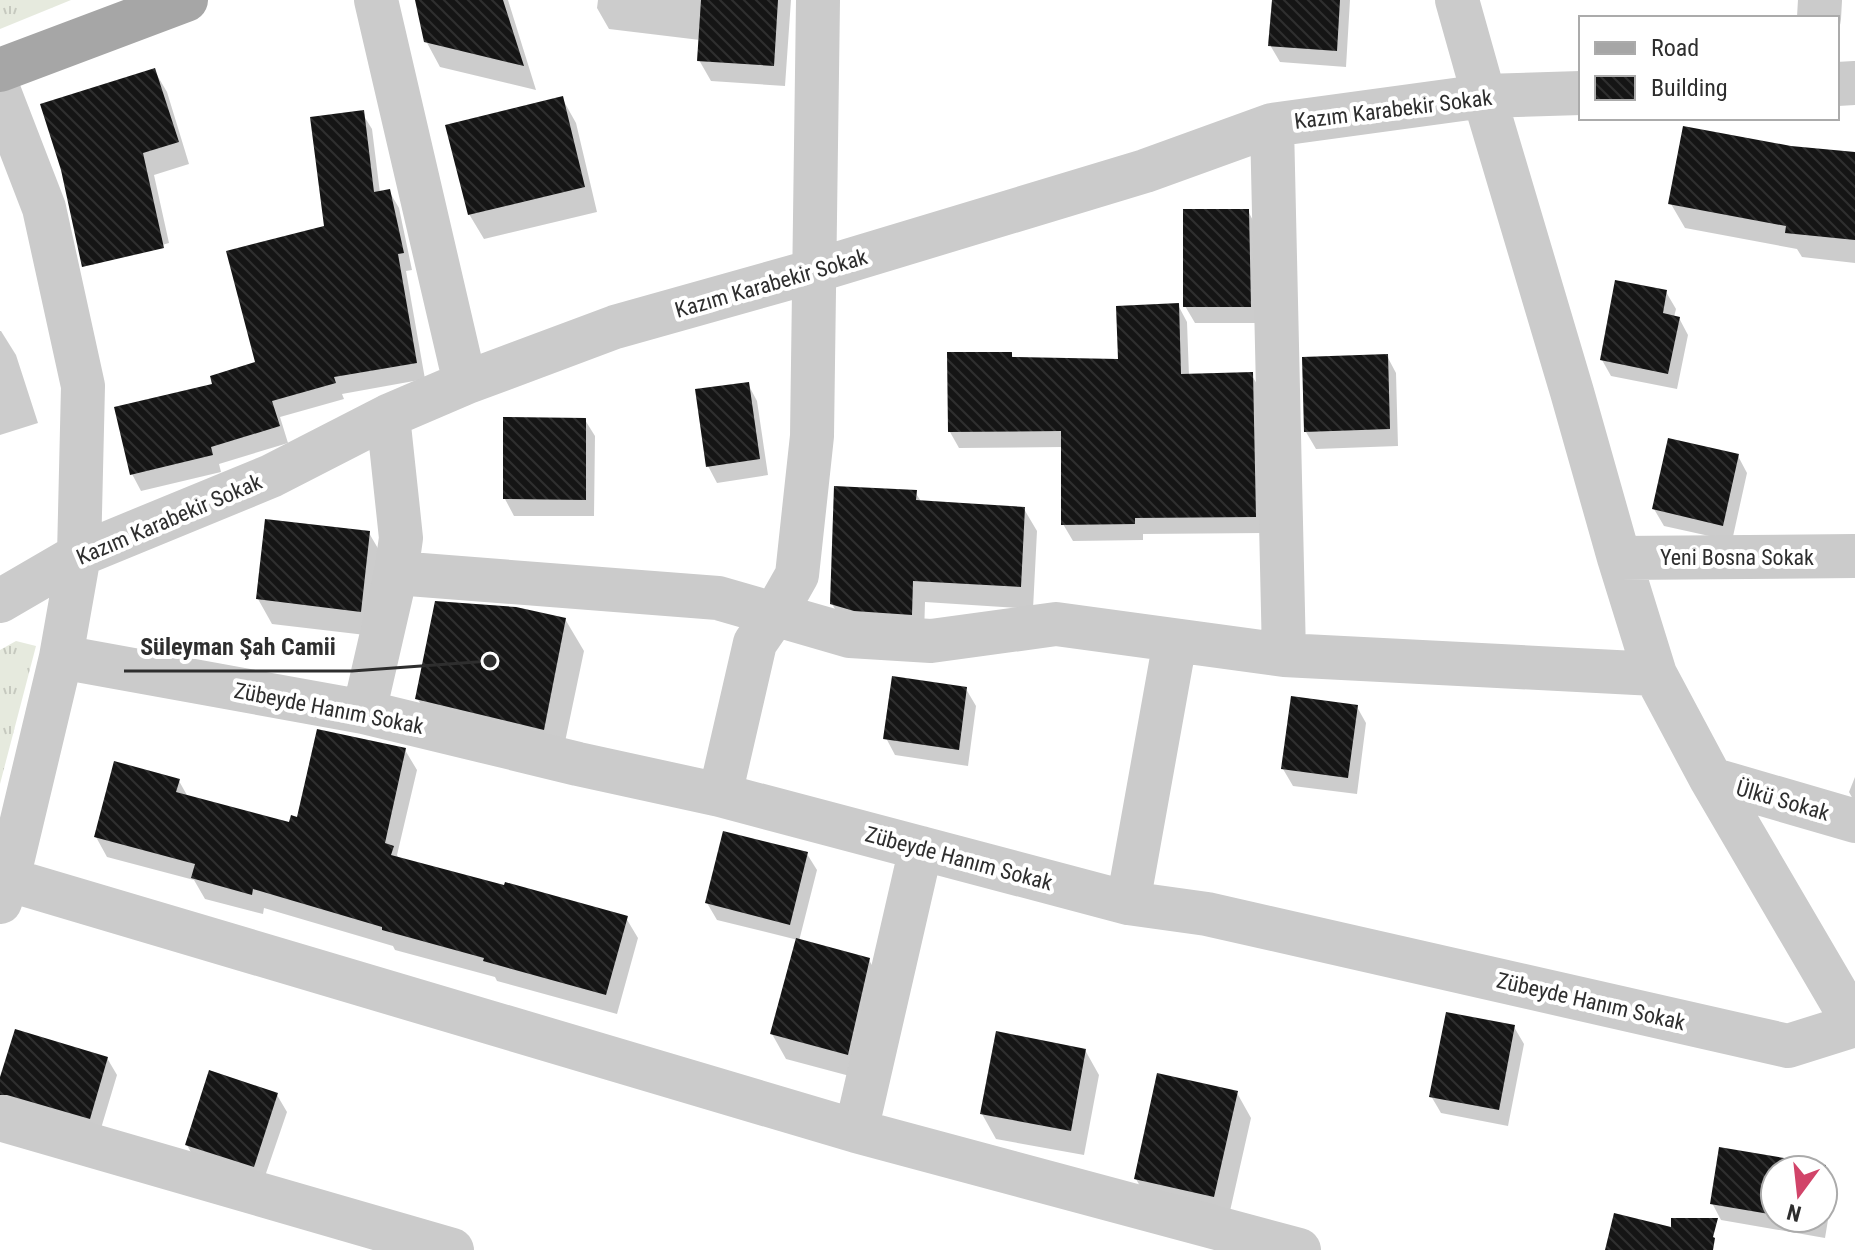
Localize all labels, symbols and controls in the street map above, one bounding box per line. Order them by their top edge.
legend [1579,16,1839,120]
text: Road [1651,34,1699,62]
text: Building [1651,74,1728,102]
street label: Kazım Karabekir Sokak [1293,85,1493,134]
street label: Kazım Karabekir Sokak [672,244,870,323]
street label: Kazım Karabekir Sokak [73,469,266,570]
street label: Yeni Bosna Sokak [1660,545,1814,570]
callout: Süleyman Şah Camii [124,623,352,671]
text: Süleyman Şah Camii [140,633,336,661]
street label: Zübeyde Hanım Sokak [232,678,426,739]
street label: Ülkü Sokak [1733,775,1832,826]
street label: Zübeyde Hanım Sokak [863,821,1055,896]
street label: Zübeyde Hanım Sokak [1494,968,1688,1035]
north arrow [1759,1154,1839,1234]
text: N [1784,1199,1804,1227]

